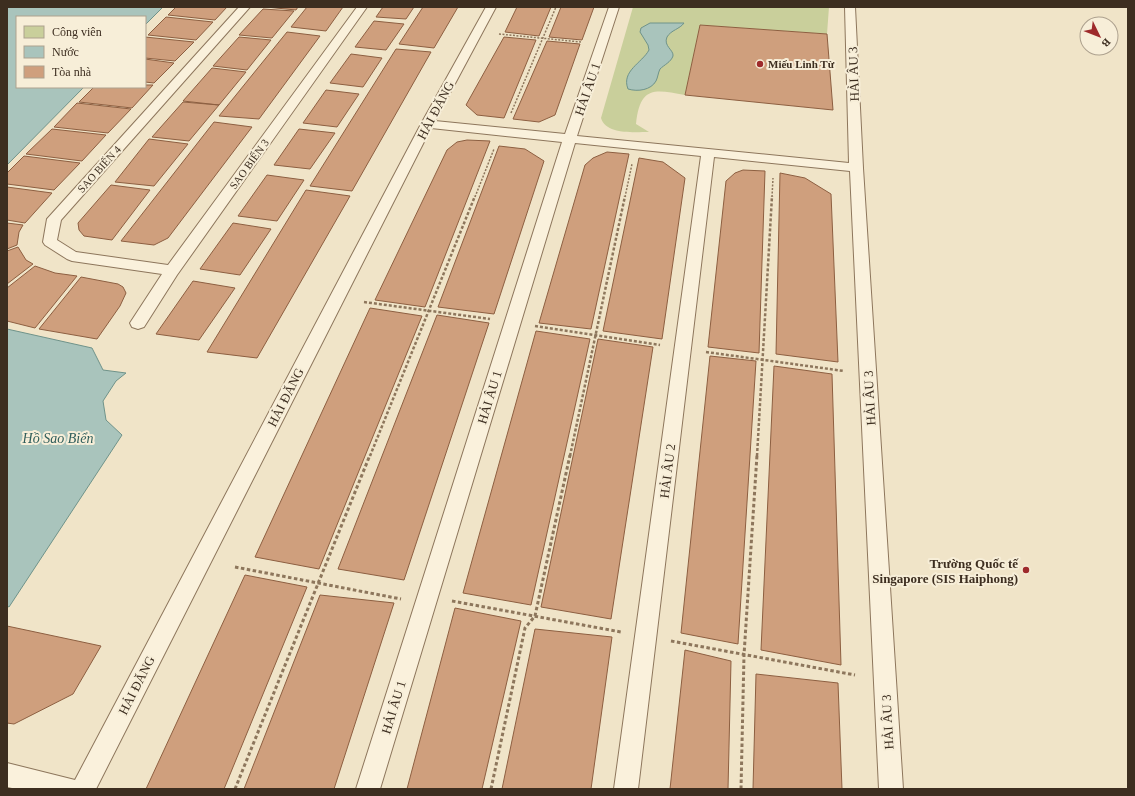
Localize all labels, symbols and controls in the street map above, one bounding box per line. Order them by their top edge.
legend [16,16,146,88]
north arrow [1079,16,1119,56]
text: Công viên [52,25,102,39]
text: B [1099,36,1113,50]
text: Nước [52,45,79,59]
street label: HẢI ÂU 3 [845,46,862,102]
place label: Miếu Linh Từ [768,58,835,70]
marker: Miếu Linh Từ [755,59,765,69]
street label: HẢI ÂU 1 [571,61,603,118]
text: Tòa nhà [52,65,92,79]
street label: HẢI ĐĂNG [414,78,457,142]
street label: SAO BIỂN 3 [227,136,271,191]
street label: SAO BIỂN 4 [75,143,123,195]
street label: HẢI ĐĂNG [264,365,307,429]
street label: HẢI ÂU 1 [474,369,505,426]
street label: HẢI ÂU 3 [861,370,878,426]
water label: Hồ Sao Biển [22,431,93,446]
street label: HẢI ÂU 2 [657,443,678,499]
place label: Trường Quốc tế Singapore (SIS Haiphong) [872,556,1019,586]
marker: Trường Quốc tế Singapore (SIS Haiphong) [1021,565,1031,575]
street label: HẢI ĐĂNG [115,653,158,717]
street label: HẢI ÂU 1 [378,679,409,736]
street label: HẢI ÂU 3 [879,694,896,750]

